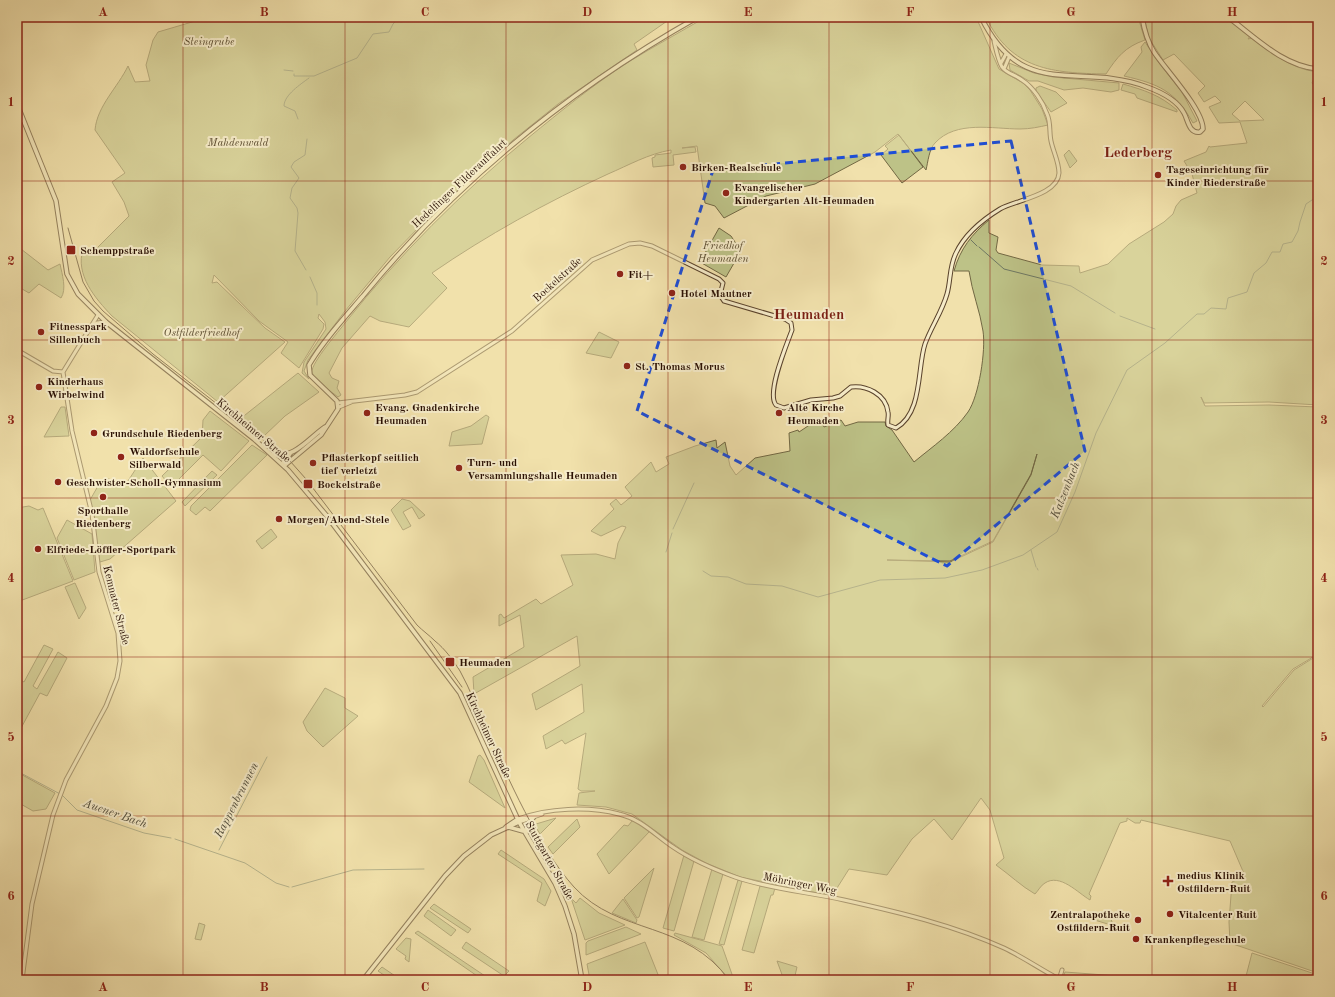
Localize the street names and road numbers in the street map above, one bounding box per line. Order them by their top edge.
street label: Hedelfinger Filderauffahrt [411,137,510,231]
street label: Bockelstraße [532,256,584,305]
street label: Kirchheimer Straße [214,397,292,465]
street label: Kemnater Straße [100,565,131,646]
street label: Kirchheimer Straße [463,691,512,780]
street label: Stuttgarter Straße [523,820,575,902]
street label: Möhringer Weg [762,872,837,897]

